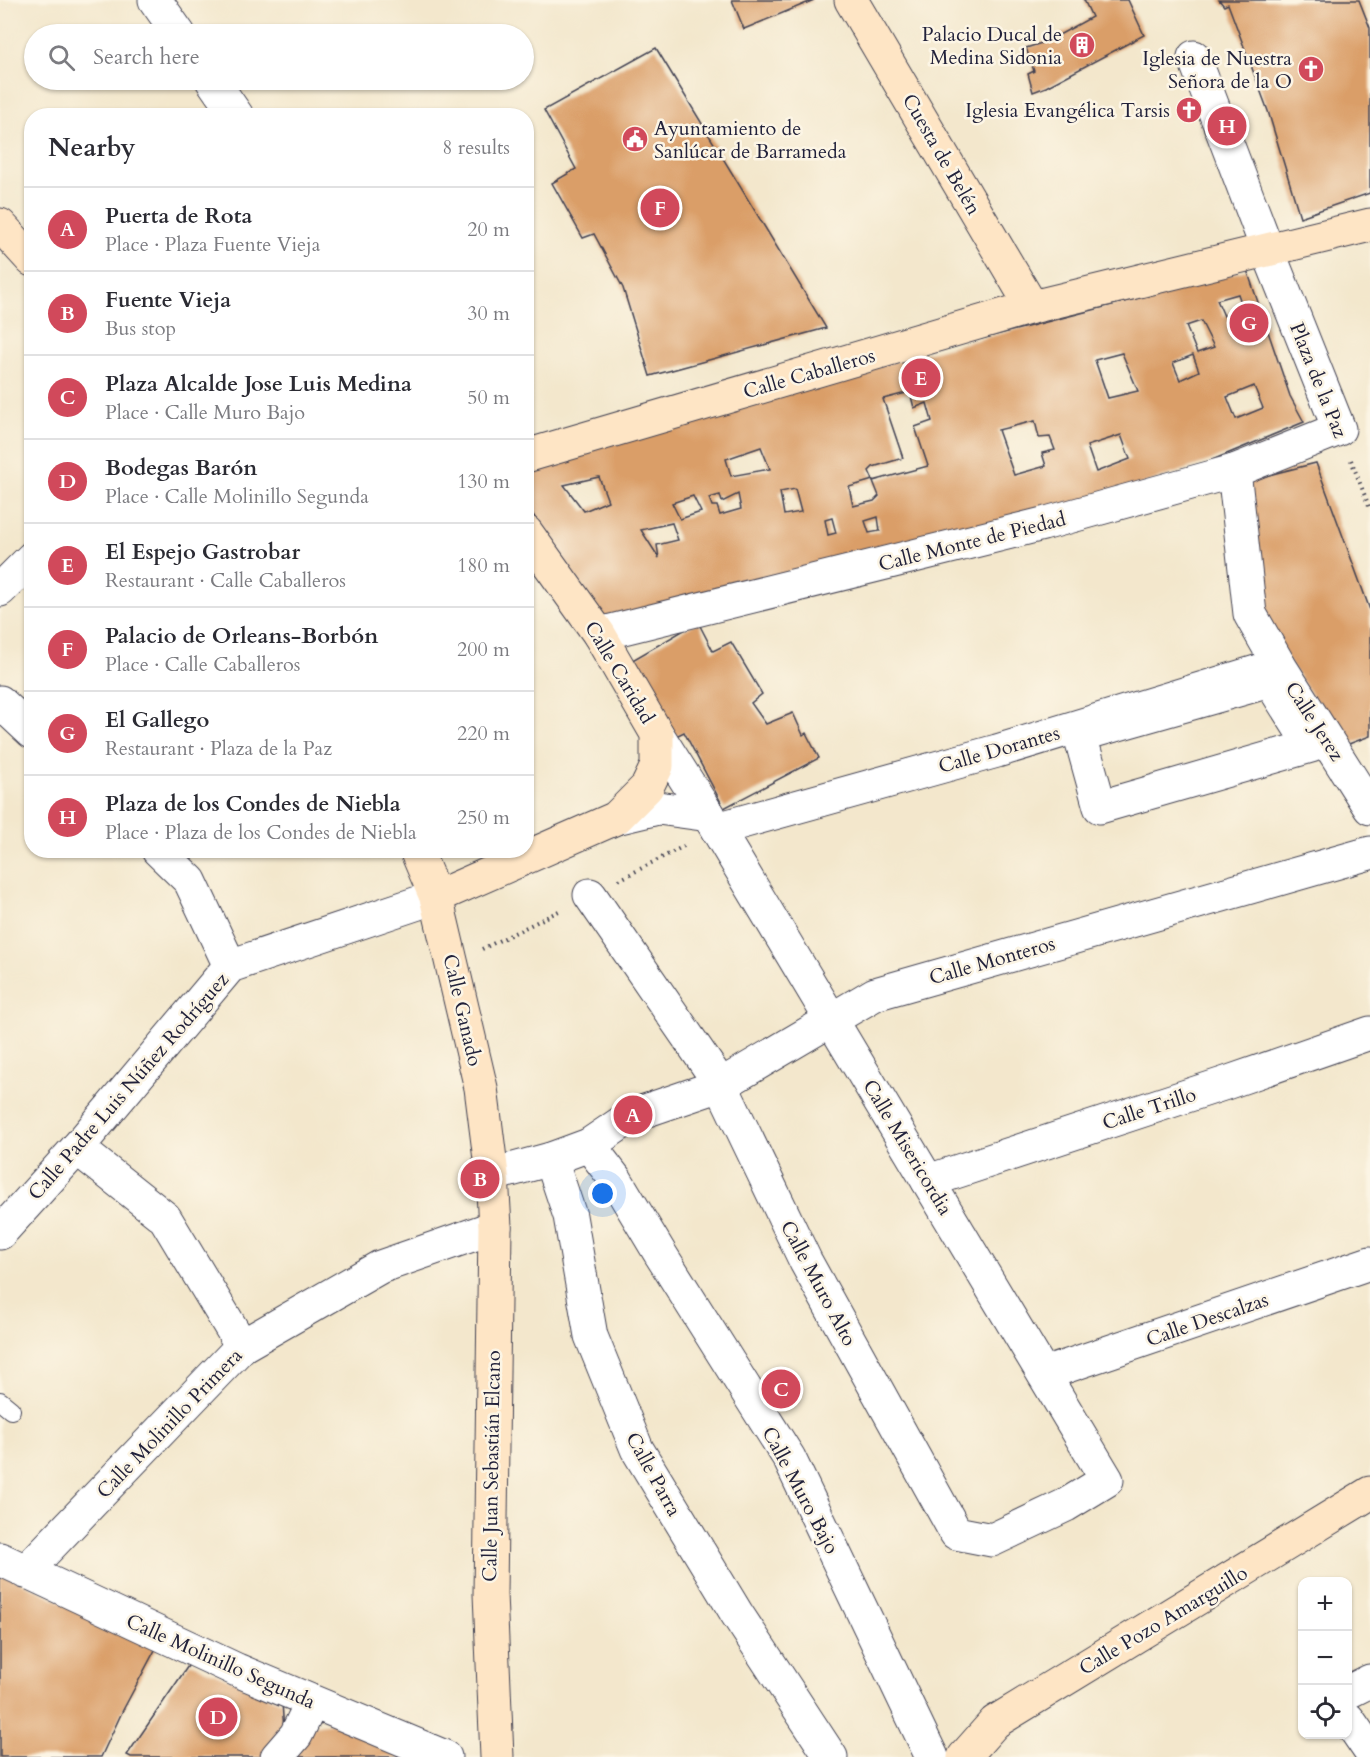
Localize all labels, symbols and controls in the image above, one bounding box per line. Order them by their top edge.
place label: Palacio Ducal de Medina Sidonia [922,21,1062,71]
search box [24,24,534,90]
building icon: Palacio Ducal de Medina Sidonia [1067,30,1097,60]
icon: search [45,41,78,74]
text: Search here [93,42,200,72]
place label: Iglesia de Nuestra Señora de la O [1142,45,1292,95]
church icon: Iglesia de Nuestra Señora de la O [1296,54,1326,84]
street label: Cuesta de Belén [896,89,987,220]
church icon: Iglesia Evangélica Tarsis [1174,95,1204,125]
place label: Iglesia Evangélica Tarsis [965,97,1170,124]
pin: H [1208,104,1246,148]
place label: Ayuntamiento de Sanlúcar de Barrameda [654,115,847,165]
public building icon: Ayuntamiento de Sanlúcar de Barrameda [620,124,650,154]
text: Nearby [48,130,136,165]
text: 8 results [442,134,510,161]
pin: F [640,186,680,230]
text: Puerta de Rota [105,201,252,231]
text: A [60,216,75,243]
text: 20 m [467,216,510,243]
text: Place · Plaza Fuente Vieja [105,231,320,258]
text: Fuente Vieja [105,285,231,315]
text: B [60,300,75,327]
text: 30 m [467,300,510,327]
pin: G [1230,300,1268,346]
text: Bus stop [105,315,176,342]
street label: Plaza de la Paz [1283,319,1354,442]
street label: Calle Caballeros [740,342,878,405]
pin: E [902,356,940,400]
text: Plaza Alcalde Jose Luis Medina [105,369,412,399]
text: C [60,384,75,411]
text: 50 m [467,384,510,411]
text: Place · Calle Muro Bajo [105,399,305,426]
text: Bodegas Barón [105,453,257,483]
text: D [59,468,76,495]
text: 130 m [457,468,510,495]
text: Place · Calle Molinillo Segunda [105,483,369,510]
street label: Calle Monte de Piedad [876,505,1069,578]
text: El Espejo Gastrobar [105,537,300,567]
text: E [61,552,74,579]
text: 180 m [457,552,510,579]
text: Restaurant · Calle Caballeros [105,567,346,594]
street label: Calle Caridad [578,616,661,729]
text: Palacio de Orleans-Borbón [105,621,378,651]
text: F [62,636,73,663]
text: 200 m [457,636,510,663]
text: Place · Calle Caballeros [105,651,301,678]
street label: Calle Jerez [1279,676,1350,766]
text: El Gallego [105,705,209,735]
street label: Calle Dorantes [935,719,1063,780]
text: G [59,720,76,747]
text: 220 m [457,720,510,747]
text: Restaurant · Plaza de la Paz [105,735,332,762]
text: Plaza de los Condes de Niebla [105,789,401,819]
text: H [59,804,76,831]
text: 250 m [457,804,510,831]
text: Place · Plaza de los Condes de Niebla [105,819,417,846]
street label: Calle Monteros [926,930,1058,991]
street label: Calle Ganado [436,951,489,1069]
street label: Calle Padre Luis Núñez Rodríguez [22,967,235,1206]
street label: Calle Misericordia [856,1074,959,1220]
street label: Calle Trillo [1099,1081,1200,1136]
pin: A [614,1092,652,1138]
pin: B [460,1156,500,1202]
your location [588,1179,617,1208]
street label: Calle Muro Alto [774,1216,863,1351]
street label: Calle Descalzas [1142,1286,1272,1353]
street label: Calle Molinillo Primera [91,1342,248,1504]
street label: Calle Juan Sebastián Elcano [476,1350,507,1582]
pin: C [762,1366,800,1412]
street label: Calle Muro Bajo [756,1422,846,1559]
street label: Calle Parra [619,1427,688,1521]
street label: Calle Pozo Amarguillo [1074,1559,1253,1681]
map controls [1298,1577,1352,1739]
button: + [1298,1577,1352,1631]
street label: Calle Molinillo Segunda [122,1608,320,1715]
button: − [1298,1631,1352,1685]
button: locate [1298,1685,1352,1739]
pin: D [198,1694,238,1740]

